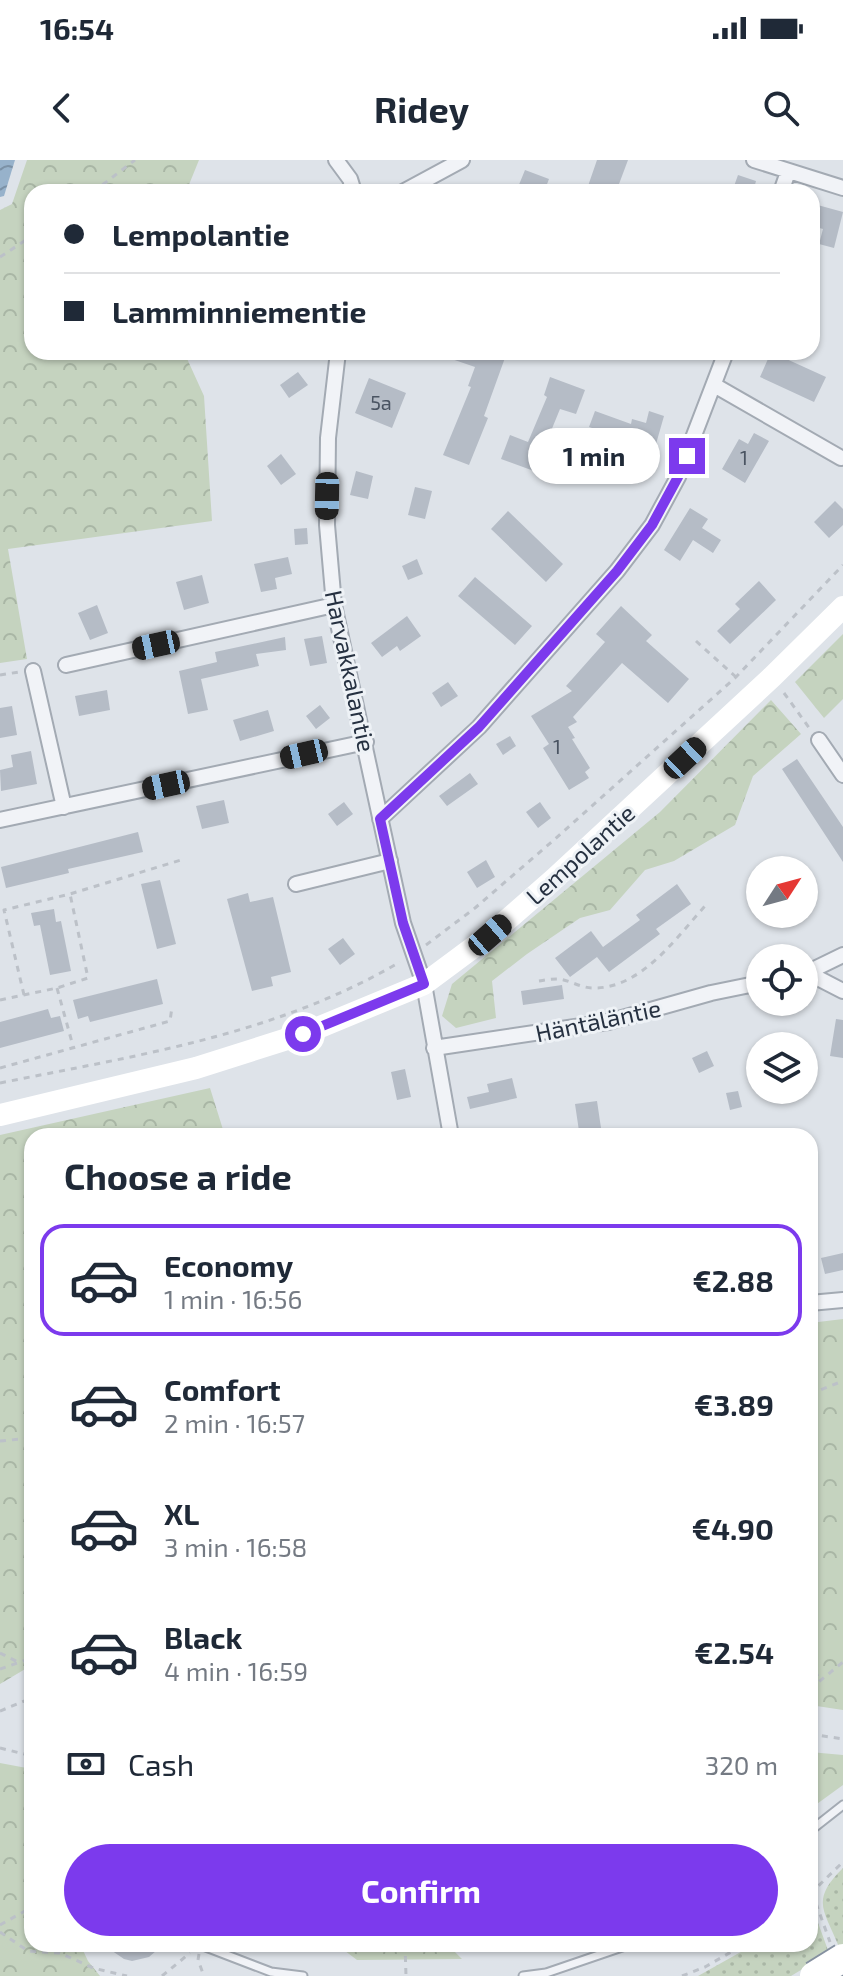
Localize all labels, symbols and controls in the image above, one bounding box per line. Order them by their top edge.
text: 16:54 [40,10,114,46]
icon: back [40,86,84,130]
icon: search [759,86,803,130]
text: Ridey [374,87,469,130]
text: Lempolantie [112,216,290,252]
text: Lamminniementie [112,293,366,329]
house number: 5a [370,390,392,414]
callout: 1 min [527,428,659,484]
route end [669,438,705,474]
text: 1 min [563,440,625,471]
house number: 1 [740,445,748,469]
car [315,472,339,520]
street label: Harvakkalantie [320,588,382,754]
car [130,628,182,662]
car [659,733,711,783]
house number: 1 [553,734,561,758]
car [278,737,330,771]
car [140,768,192,802]
street label: Lempolantie [520,798,640,910]
north arrow [746,856,818,928]
map controls [746,856,818,1104]
car [464,910,516,960]
button: locate [746,944,818,1016]
street label: Häntäläntie [533,993,663,1047]
route start [285,1016,321,1052]
button: layers [746,1032,818,1104]
text: Choose a ride [64,1154,292,1197]
icon: car [68,1244,140,1316]
text: Economy [164,1247,293,1283]
text: €2.88 [693,1262,774,1298]
text: 1 min · 16:56 [164,1283,302,1314]
icon: car [68,1368,140,1440]
text: Comfort [164,1371,281,1407]
text: €3.89 [694,1386,774,1422]
text: 2 min · 16:57 [164,1407,305,1438]
icon: car [68,1492,140,1564]
text: XL [164,1495,199,1531]
text: €4.90 [692,1510,774,1546]
text: 3 min · 16:58 [164,1531,307,1562]
icon: car [68,1616,140,1688]
text: Black [164,1619,242,1655]
text: €2.54 [694,1634,774,1670]
text: 4 min · 16:59 [164,1655,308,1686]
icon: cash [64,1742,108,1786]
text: Cash [128,1746,194,1782]
text: 320 m [705,1749,778,1780]
button: Confirm [64,1844,778,1936]

